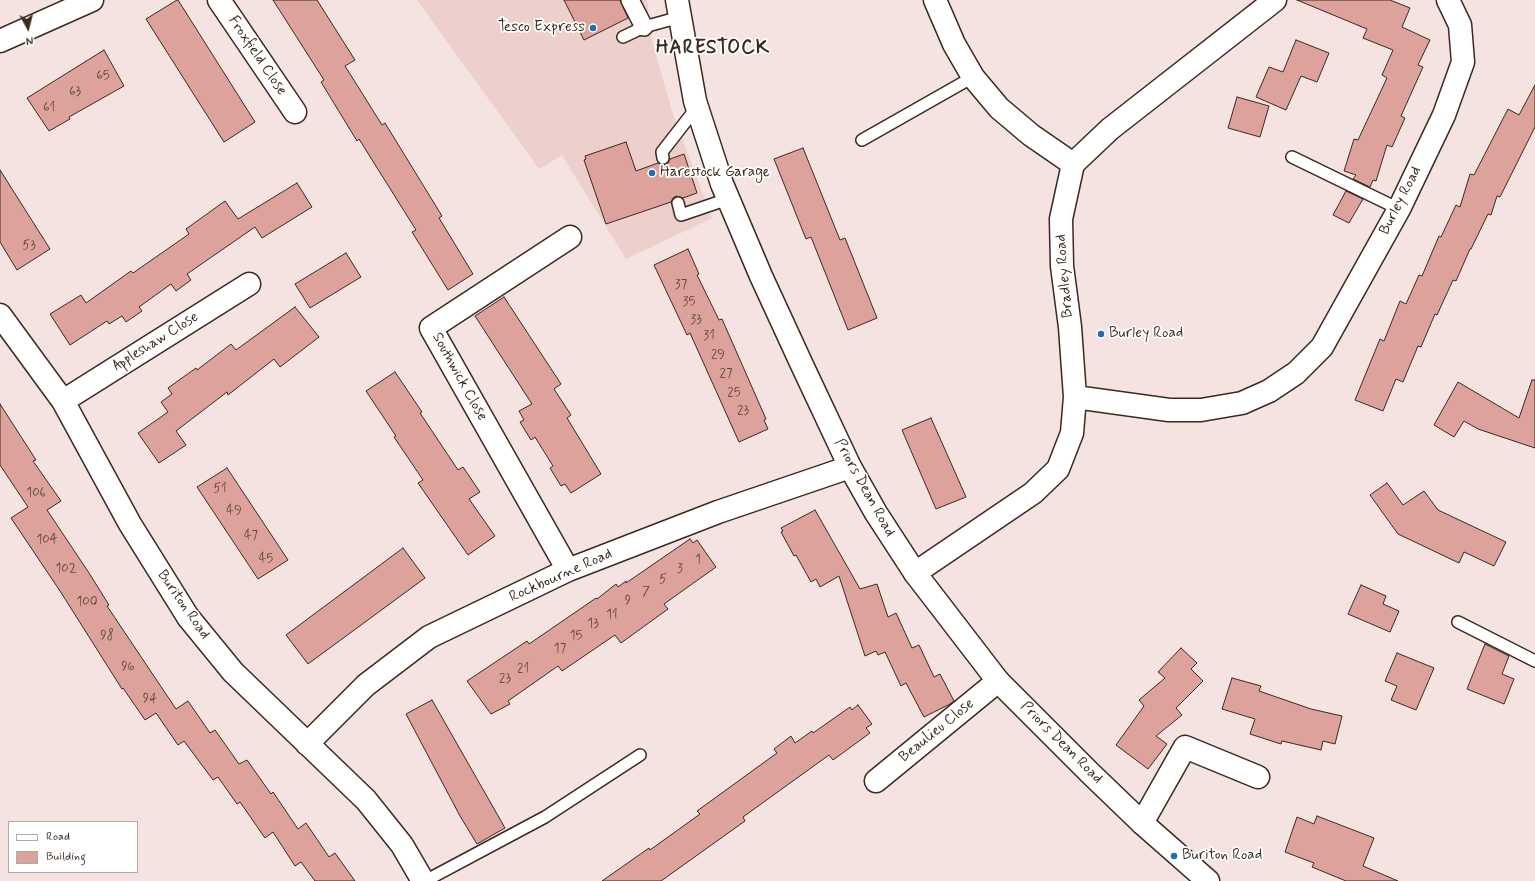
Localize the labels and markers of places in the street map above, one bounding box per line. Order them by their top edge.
place label: Tesco Express [498,19,585,37]
marker: Tesco Express [588,23,598,33]
place label: Harestock Garage [660,164,770,182]
marker: Harestock Garage [647,168,657,178]
place label: Burley Road [1109,325,1183,343]
marker: Burley Road [1096,329,1106,339]
place label: Buriton Road [1182,847,1262,865]
marker: Buriton Road [1169,851,1179,861]

